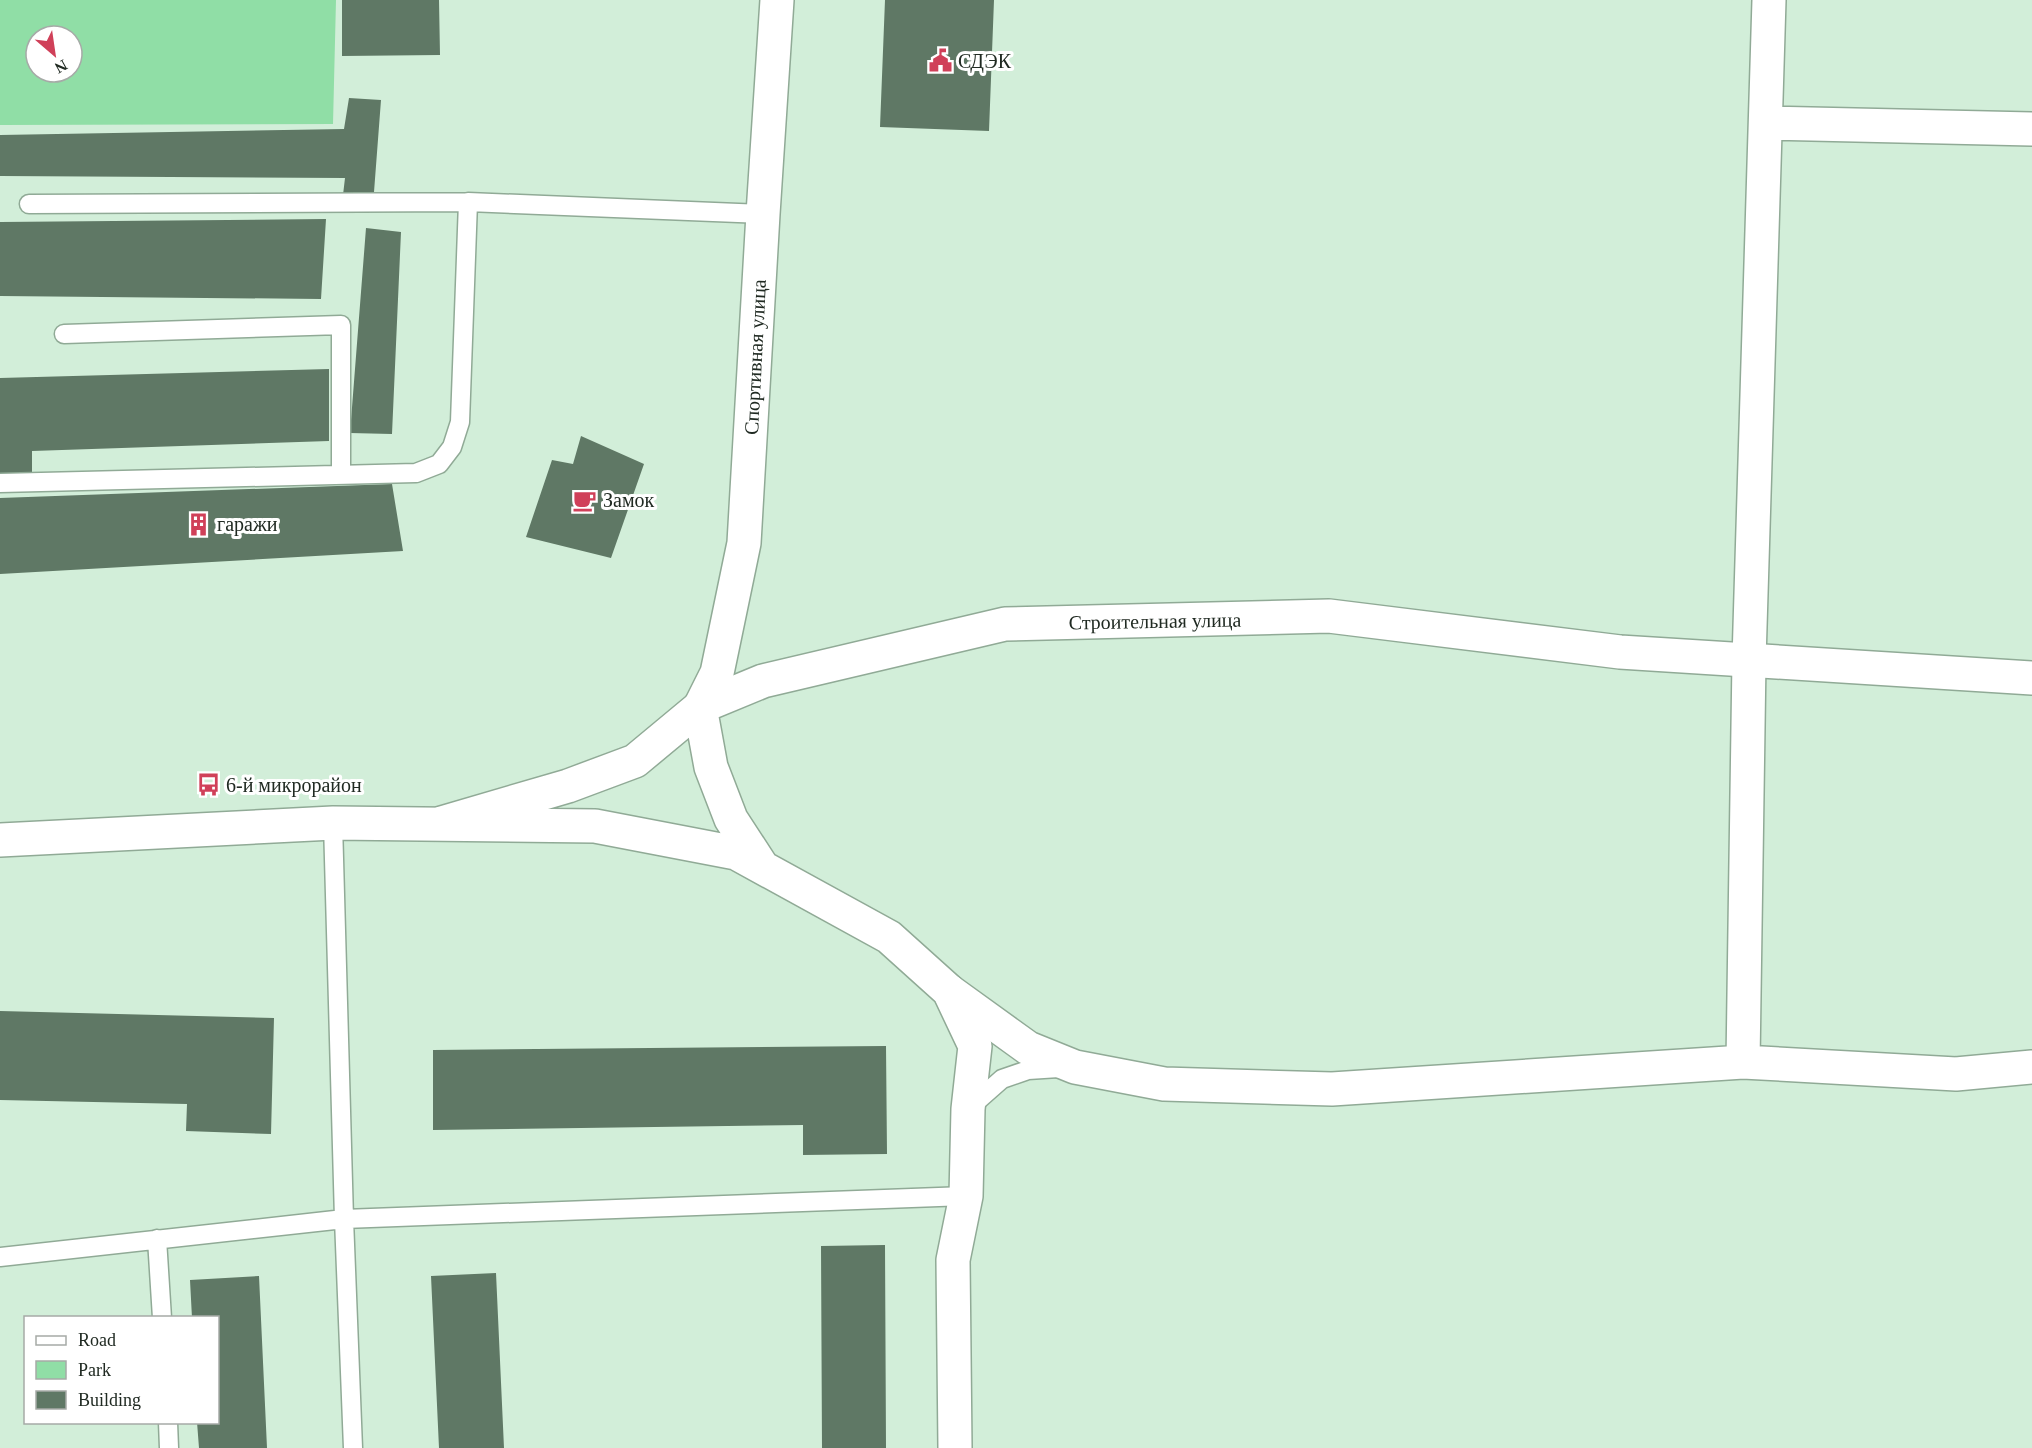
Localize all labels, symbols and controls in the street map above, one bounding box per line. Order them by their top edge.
north arrow [24,24,84,84]
public building icon: СДЭК [927,48,953,74]
place label: СДЭК [958,50,1012,73]
text: N [51,56,70,77]
street label: Спортивная улица [740,278,771,435]
cafe icon: Замок [572,487,598,513]
place label: Замок [603,489,655,511]
building icon: гаражи [186,511,212,537]
place label: гаражи [217,513,278,536]
street label: Строительная улица [1068,608,1242,635]
bus stop icon: 6-й микрорайон [195,772,221,798]
place label: 6-й микрорайон [226,774,362,797]
legend [24,1316,219,1424]
text: Road [78,1330,116,1350]
text: Park [78,1360,111,1380]
text: Building [78,1390,141,1410]

